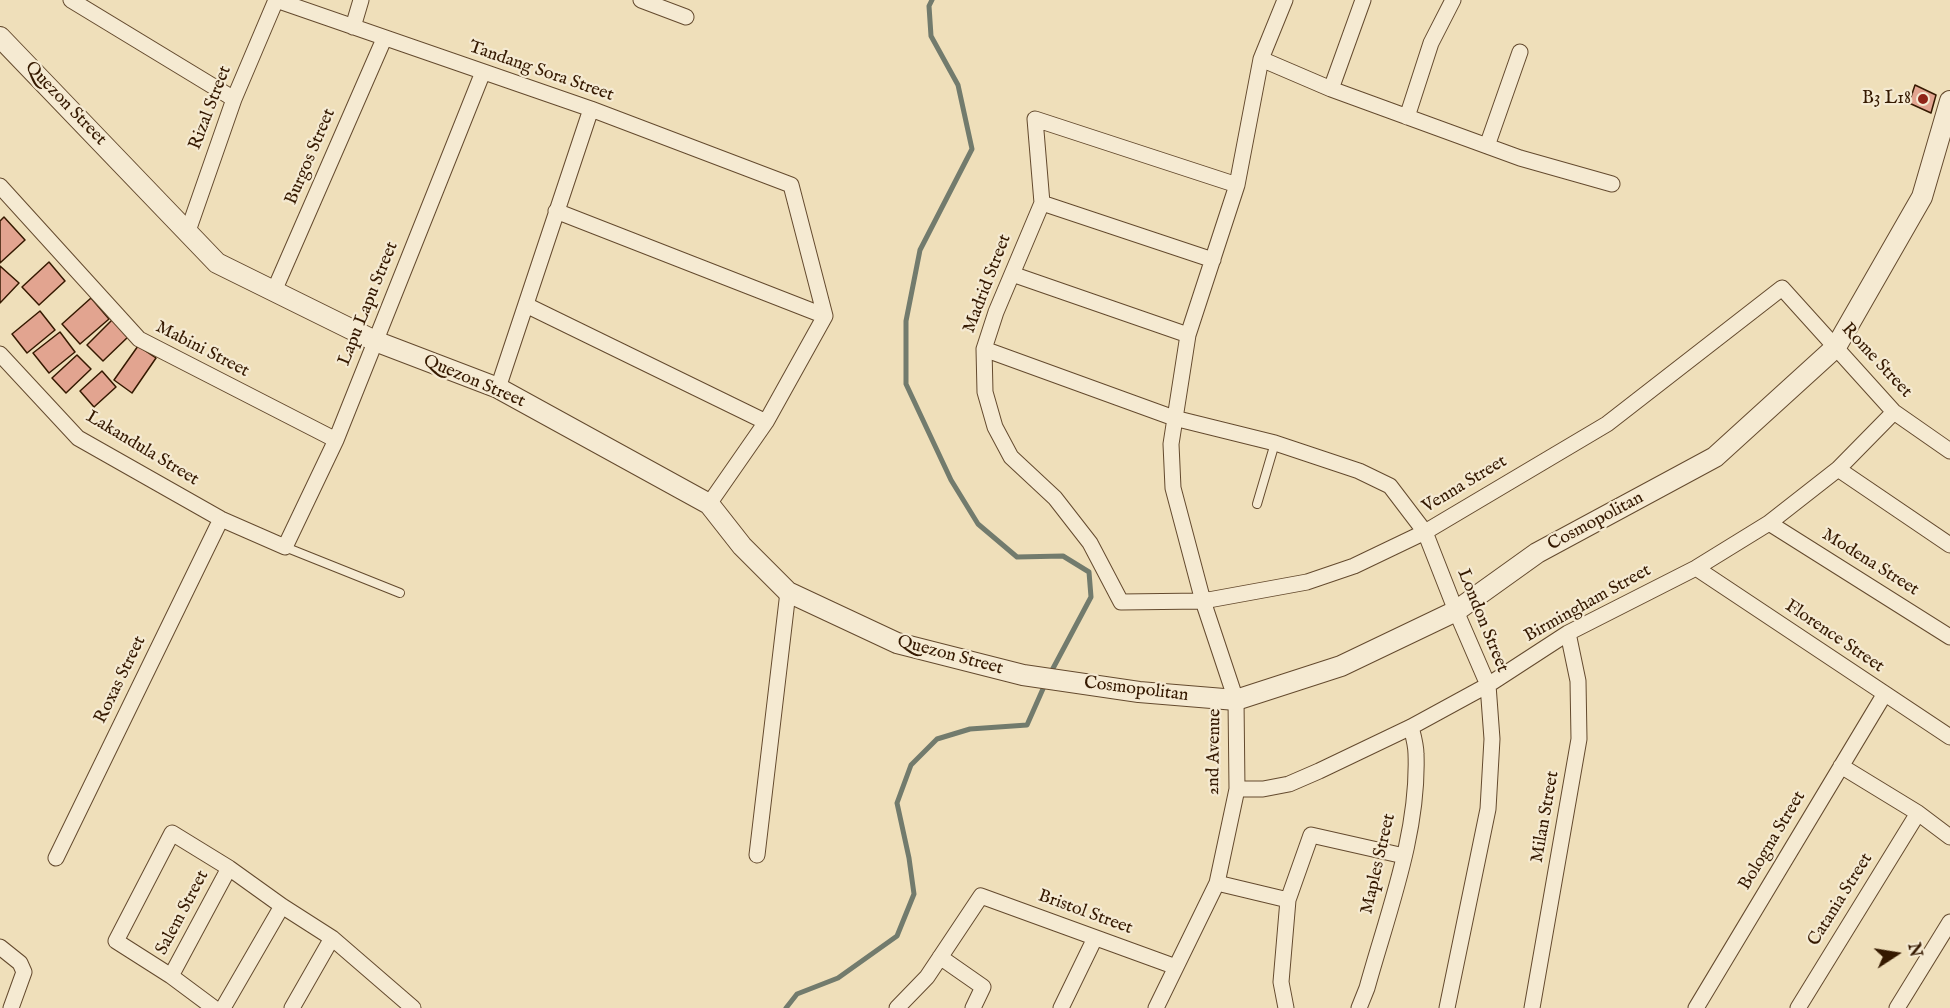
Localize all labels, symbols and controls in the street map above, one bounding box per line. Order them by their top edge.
street label: Tandang Sora Street [466,37,616,107]
street label: Quezon Street [20,57,110,151]
street label: Rizal Street [185,63,237,153]
place label: B3 L18 [1862,88,1911,110]
marker: B3 L18 [1916,92,1930,106]
street label: Burgos Street [281,106,341,208]
street label: Madrid Street [959,232,1017,336]
street label: Lapu Lapu Street [334,239,404,369]
street label: Mabini Street [152,317,252,383]
street label: Rome Street [1836,319,1916,403]
street label: Quezon Street [420,351,528,413]
street label: Lakandula Street [82,407,202,491]
street label: Venna Street [1419,451,1511,519]
street label: Cosmopolitan [1545,488,1647,556]
street label: Modena Street [1818,525,1922,601]
street label: Birmingham Street [1521,560,1655,648]
street label: London Street [1451,566,1513,676]
street label: Florence Street [1780,596,1888,678]
street label: Quezon Street [895,632,1005,680]
street label: Roxas Street [91,633,151,727]
street label: Cosmopolitan [1083,673,1189,707]
street label: 2nd Avenue [1203,709,1227,795]
street label: Milan Street [1527,769,1565,865]
street label: Bologna Street [1735,788,1811,894]
street label: Maples Street [1357,812,1401,916]
street label: Catania Street [1804,850,1878,950]
street label: Salem Street [152,867,214,959]
street label: Bristol Street [1035,886,1135,940]
north arrow [1866,924,1926,984]
text: N [1902,941,1925,959]

